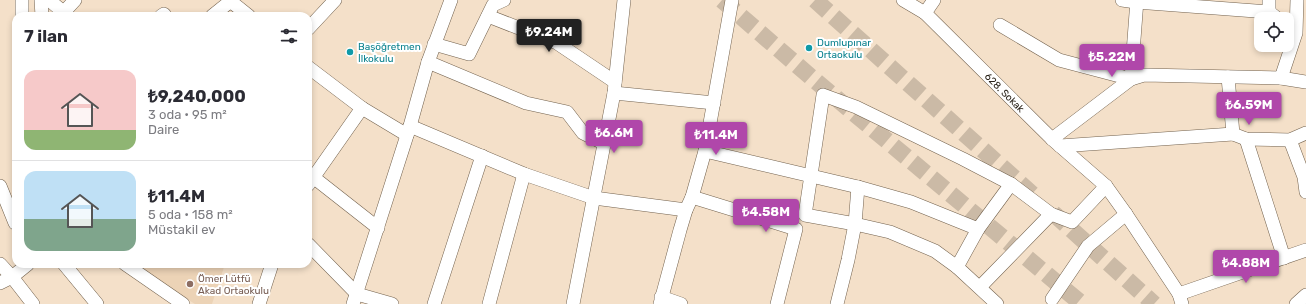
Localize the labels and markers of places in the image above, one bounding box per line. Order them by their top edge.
pin: ₺9.24M [516,19,582,53]
place label: Dumlupınar Ortaokulu [817,37,871,61]
place label: Başöğretmen İlkokulu [358,41,421,65]
marker: Dumlupınar Ortaokulu [804,43,814,53]
pin: ₺5.22M [1079,44,1145,78]
marker: Başöğretmen İlkokulu [345,47,355,57]
pin: ₺6.59M [1216,92,1282,126]
pin: ₺6.6M [586,120,642,154]
pin: ₺11.4M [683,122,749,156]
pin: ₺4.58M [733,199,799,233]
pin: ₺4.88M [1213,250,1279,284]
place label: Ömer Lütfü Akad Ortaokulu [198,273,269,297]
marker: Ömer Lütfü Akad Ortaokulu [185,279,195,289]

